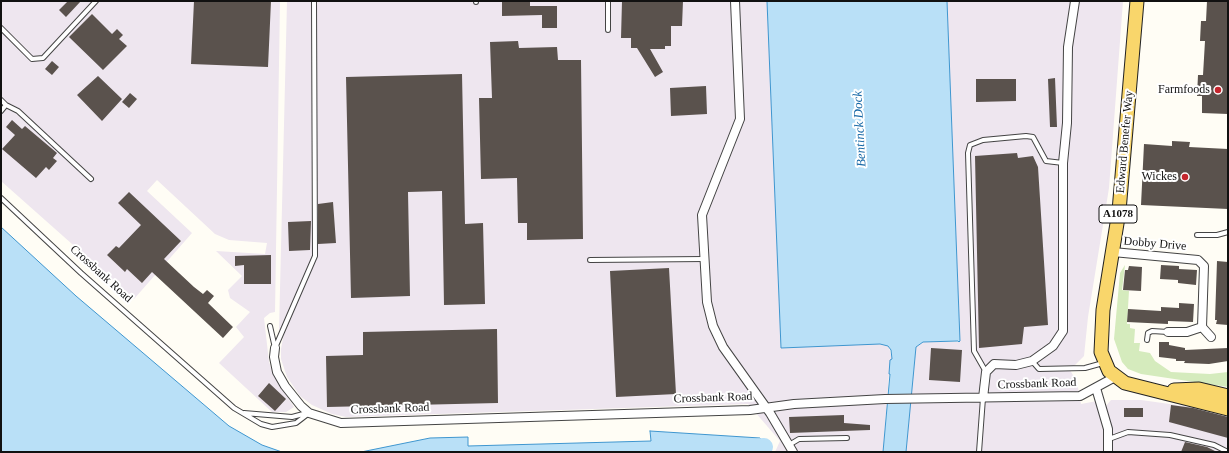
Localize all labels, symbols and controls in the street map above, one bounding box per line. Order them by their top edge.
place label: Farmfoods [1158,83,1210,97]
marker: Farmfoods [1213,85,1223,95]
street label: Edward Benefer Way [1113,90,1137,194]
water label: Bentinck Dock [850,91,870,167]
place label: Wickes [1141,170,1177,184]
marker: Wickes [1180,172,1190,182]
road number: A1078 [1099,205,1137,223]
street label: Dobby Drive [1123,234,1187,254]
street label: Crossbank Road [67,242,135,306]
street label: Crossbank Road [997,375,1077,393]
street label: Crossbank Road [673,389,753,407]
street label: Crossbank Road [350,400,430,418]

